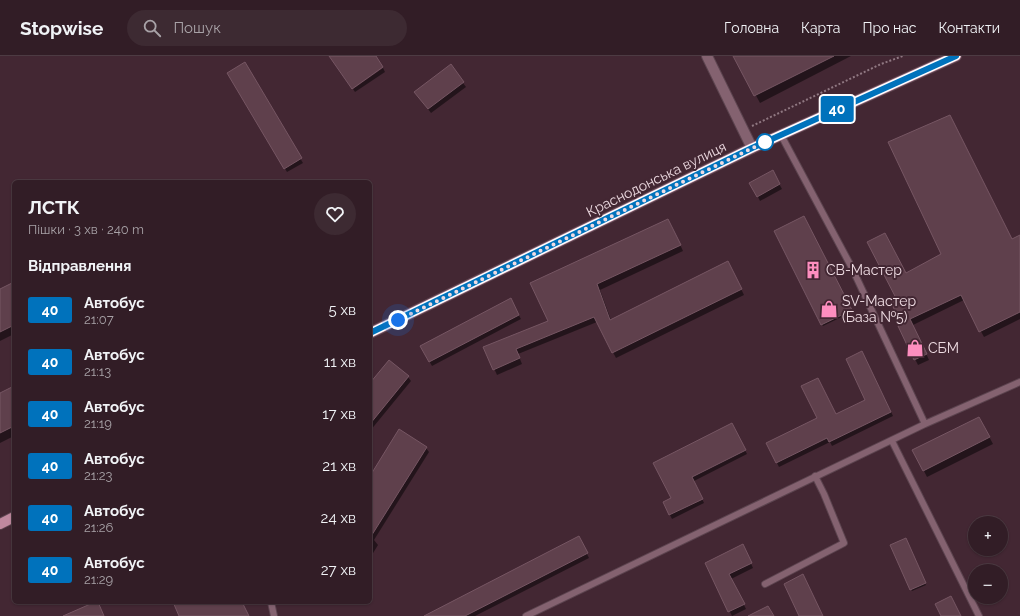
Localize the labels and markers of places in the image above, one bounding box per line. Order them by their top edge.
unlabelled marker [756,133,774,151]
building icon: СВ-Мастер [803,260,823,280]
place label: СВ-Мастер [826,262,902,278]
place label: SV-Мастер (База №5) [842,293,917,325]
shop icon: SV-Мастер (База №5) [819,299,839,319]
shop icon: СБМ [905,338,925,358]
place label: СБМ [928,340,959,356]

